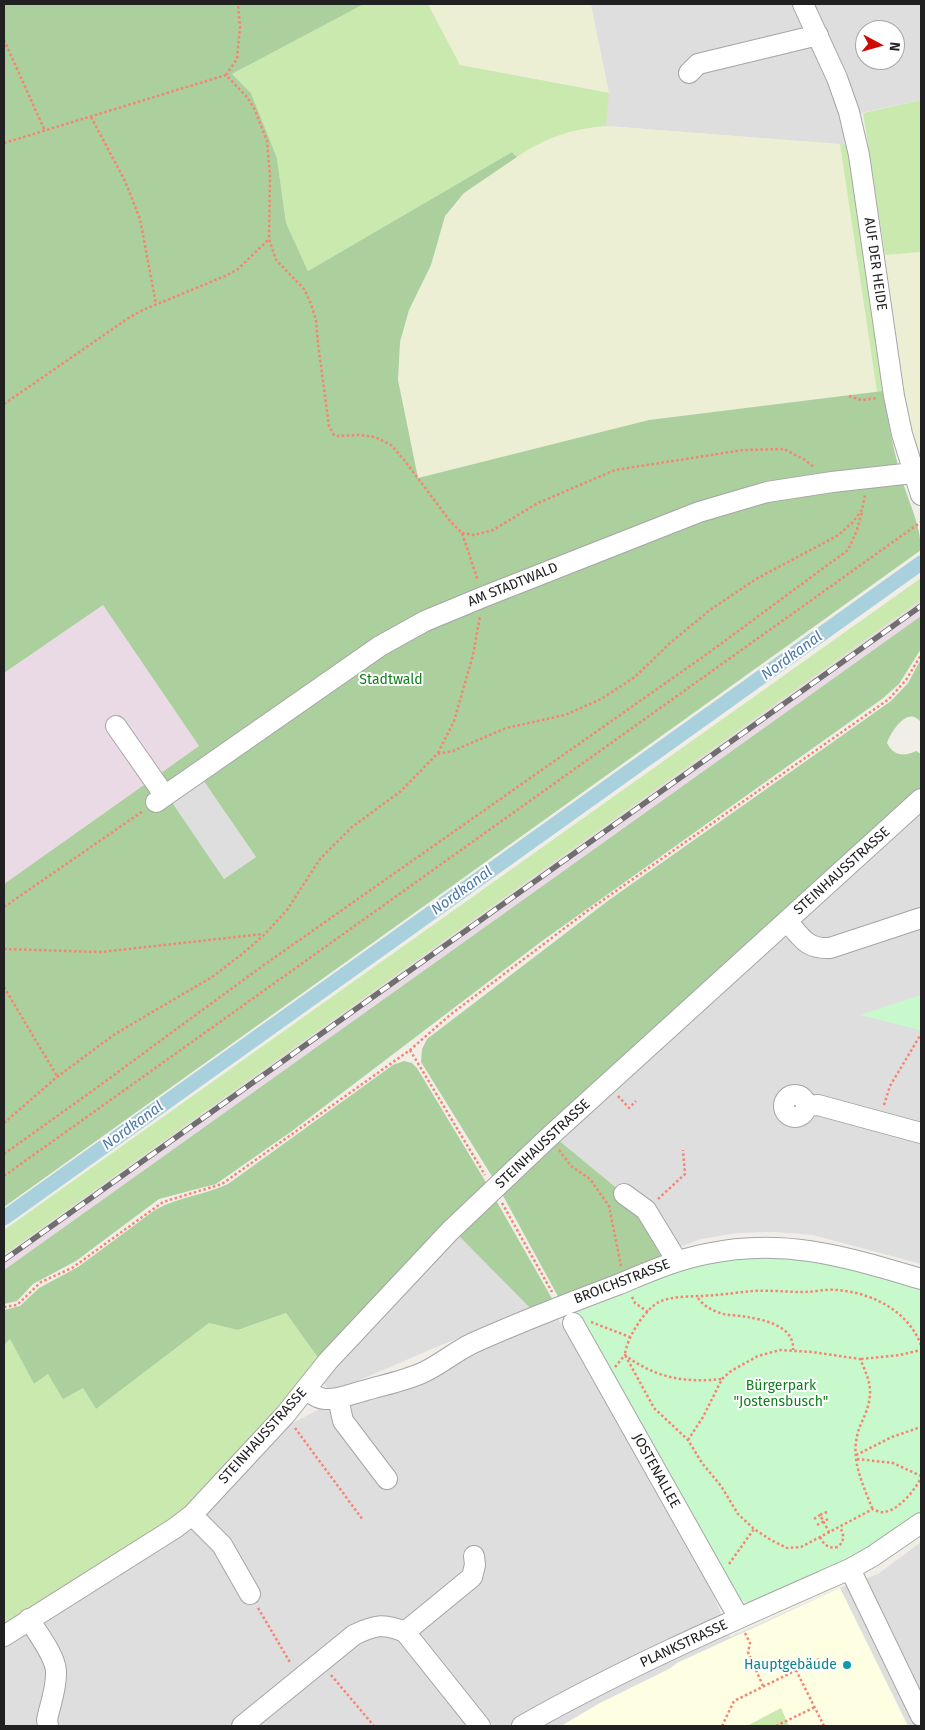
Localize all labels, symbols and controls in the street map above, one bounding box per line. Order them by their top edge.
north arrow [855,20,905,70]
text: N [885,41,903,52]
street label: AUF DER HEIDE [860,216,890,312]
street label: AM STADTWALD [465,559,561,611]
water label: Nordkanal [758,628,826,684]
park label: Stadtwald [359,672,423,688]
street label: STEINHAUSSTRASSE [791,823,893,919]
water label: Nordkanal [428,863,496,919]
street label: STEINHAUSSTRASSE [492,1096,594,1192]
water label: Nordkanal [99,1098,167,1154]
street label: BROICHSTRASSE [572,1256,672,1308]
park label: Bürgerpark "Jostensbusch" [734,1378,828,1410]
street label: STEINHAUSSTRASSE [215,1385,311,1487]
street label: JOSTENALLEE [629,1431,683,1511]
street label: PLANKSTRASSE [638,1616,730,1672]
place label: Hauptgebäude [744,1657,837,1673]
marker: Hauptgebäude [841,1659,853,1671]

